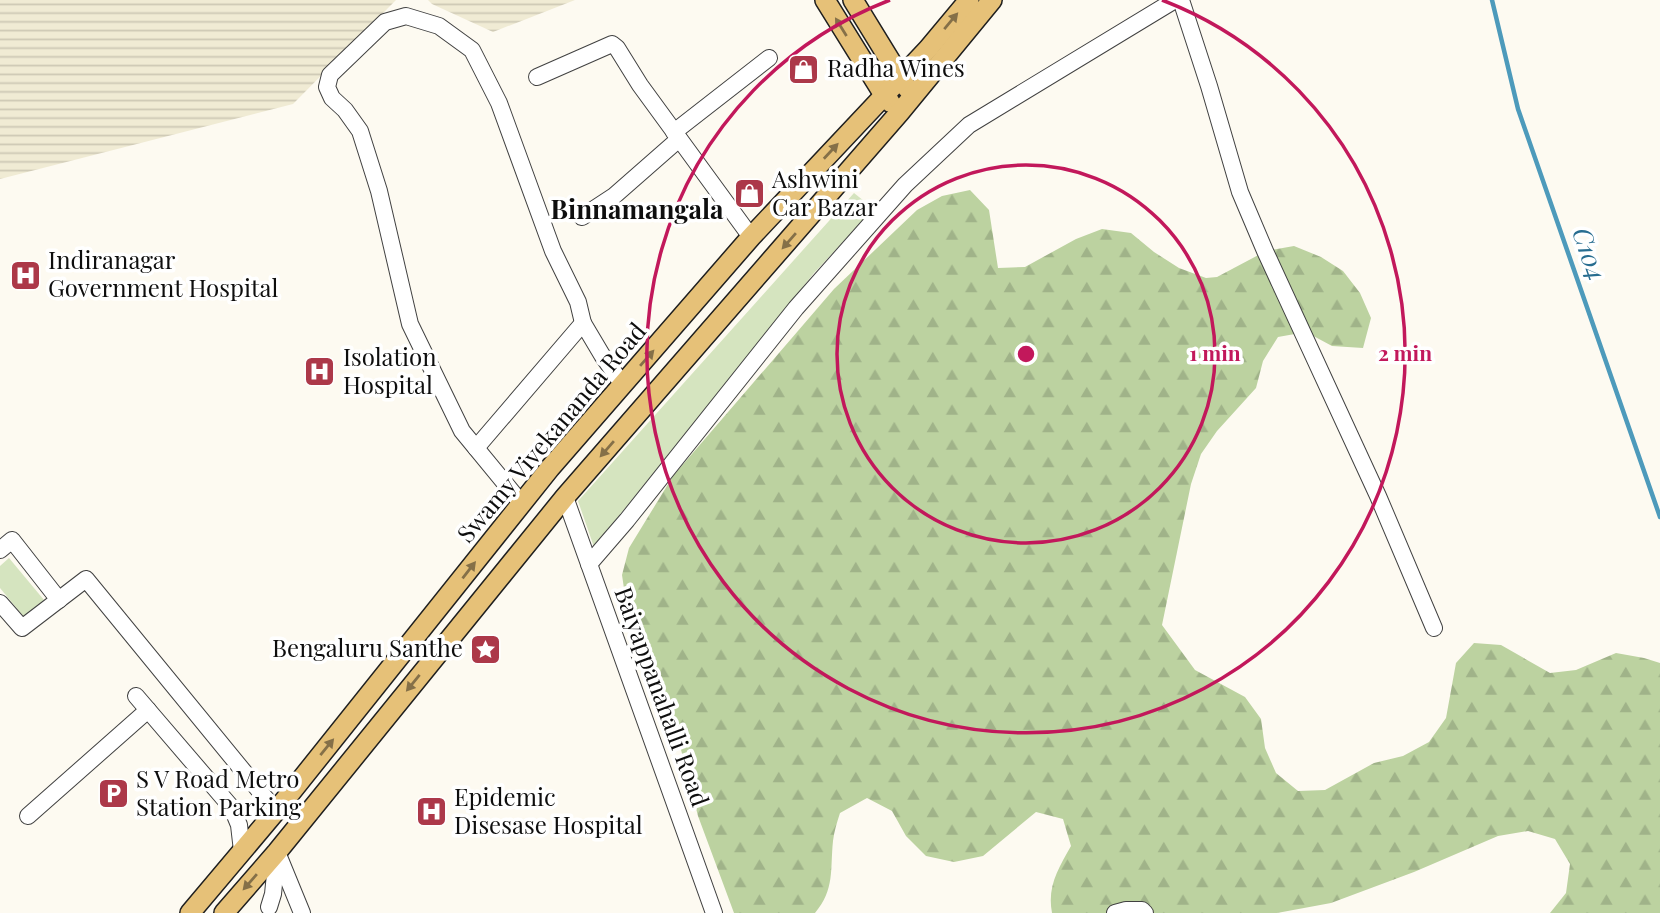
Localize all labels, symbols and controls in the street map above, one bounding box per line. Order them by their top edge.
one-way arrow [944,13,959,31]
one-way arrow [835,17,848,36]
place label: Radha Wines [827,51,965,83]
shop icon: Radha Wines [787,52,821,86]
one-way arrow [822,143,838,160]
place label: Ashwini Car Bazar [771,162,878,222]
shop icon: Ashwini Car Bazar [732,177,766,211]
district label: Binnamangala [551,191,724,226]
water label: C104 [1565,222,1616,285]
one-way arrow [782,232,797,249]
place label: Indiranagar Government Hospital [48,243,278,303]
hospital icon: Indiranagar Government Hospital [8,258,42,292]
street label: Swamy Vivekananda Road [449,315,652,548]
text: 1 min [1189,338,1241,366]
text: 2 min [1378,338,1432,366]
place label: Isolation Hospital [343,340,436,400]
centre of rings [1014,342,1038,366]
one-way arrow [639,349,654,366]
hospital icon: Isolation Hospital [303,355,337,389]
one-way arrow [599,440,615,458]
one-way arrow [462,561,477,579]
street label: Baiyappanahalli Road [608,582,717,811]
place label: Bengaluru Santhe [272,631,463,663]
place icon: Bengaluru Santhe [469,632,503,666]
one-way arrow [406,675,421,692]
one-way arrow [320,739,335,757]
place label: S V Road Metro Station Parking [136,762,302,822]
parking icon: S V Road Metro Station Parking [96,777,130,811]
place label: Epidemic Disesase Hospital [454,780,643,840]
hospital icon: Epidemic Disesase Hospital [414,795,448,829]
one-way arrow [243,874,258,891]

